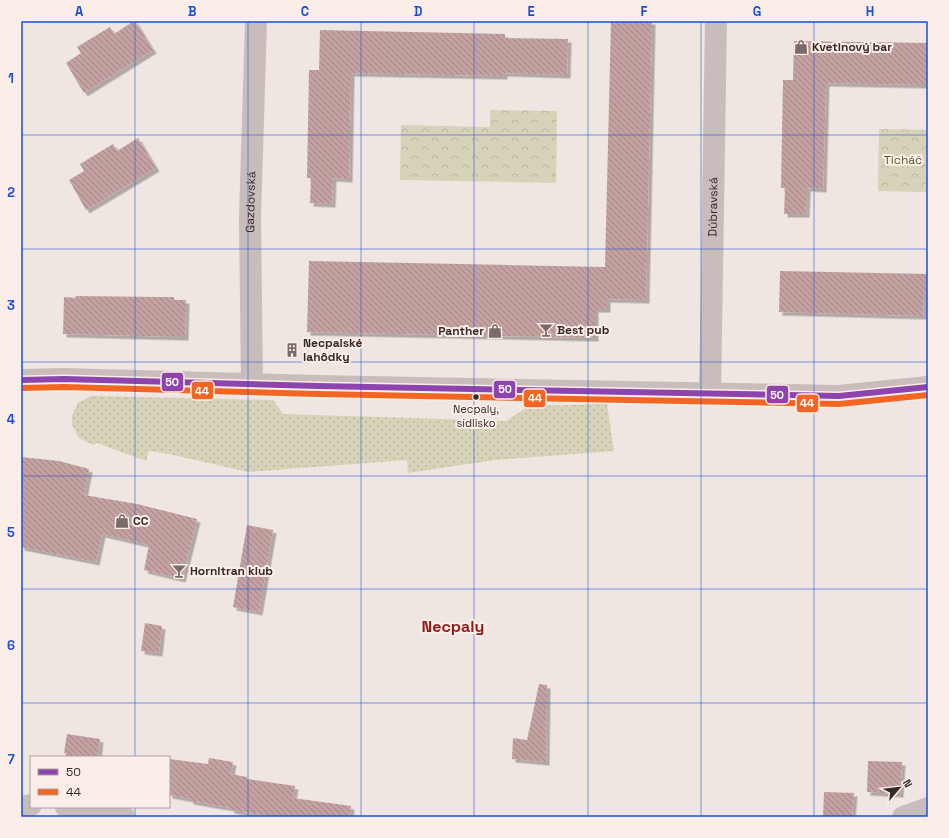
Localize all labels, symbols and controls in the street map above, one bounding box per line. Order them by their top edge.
text: A [75,3,84,20]
text: B [188,3,197,20]
text: C [301,3,309,20]
text: D [414,3,423,20]
text: E [527,3,535,20]
text: F [641,3,648,20]
text: G [753,3,761,20]
text: H [866,3,874,20]
shop icon: Kvetinový bar [793,39,809,55]
place label: Kvetinový bar [812,39,892,55]
text: 1 [8,70,14,87]
park label: Ticháč [884,152,922,168]
street label: Gazdovská [242,171,259,233]
street label: Dúbravská [705,177,721,237]
text: 2 [7,184,15,201]
text: 3 [7,297,15,314]
bar icon: Best pub [538,322,554,338]
place label: Best pub [557,322,610,338]
place label: Panther [438,323,484,339]
shop icon: Panther [487,323,503,339]
place label: Necpalské lahôdky [303,335,362,365]
building icon: Necpalské lahôdky [284,342,300,358]
line badge: 50 [161,372,184,392]
text: 50 [165,375,179,389]
line badge: 50 [493,380,516,399]
line badge: 44 [191,381,214,400]
text: 50 [498,382,512,396]
text: 44 [195,384,209,398]
line badge: 50 [766,385,789,404]
text: 50 [770,388,784,402]
line badge: 44 [523,389,546,408]
text: 44 [528,391,542,405]
marker: Necpaly, sídlisko [471,392,481,402]
line badge: 44 [796,394,819,413]
text: 44 [800,396,814,410]
place label: Necpaly, sídlisko [453,402,499,430]
text: 4 [7,411,15,428]
shop icon: CC [114,513,130,529]
place label: CC [133,513,149,529]
text: 5 [7,524,15,541]
bar icon: Hornitran klub [171,563,187,579]
place label: Hornitran klub [190,563,273,579]
district label: Necpaly [422,616,484,637]
text: 6 [7,637,15,654]
text: 7 [7,751,15,768]
legend [30,756,170,808]
text: 50 [66,764,81,780]
north arrow [879,768,919,808]
text: N [900,777,916,790]
text: 44 [66,784,82,800]

